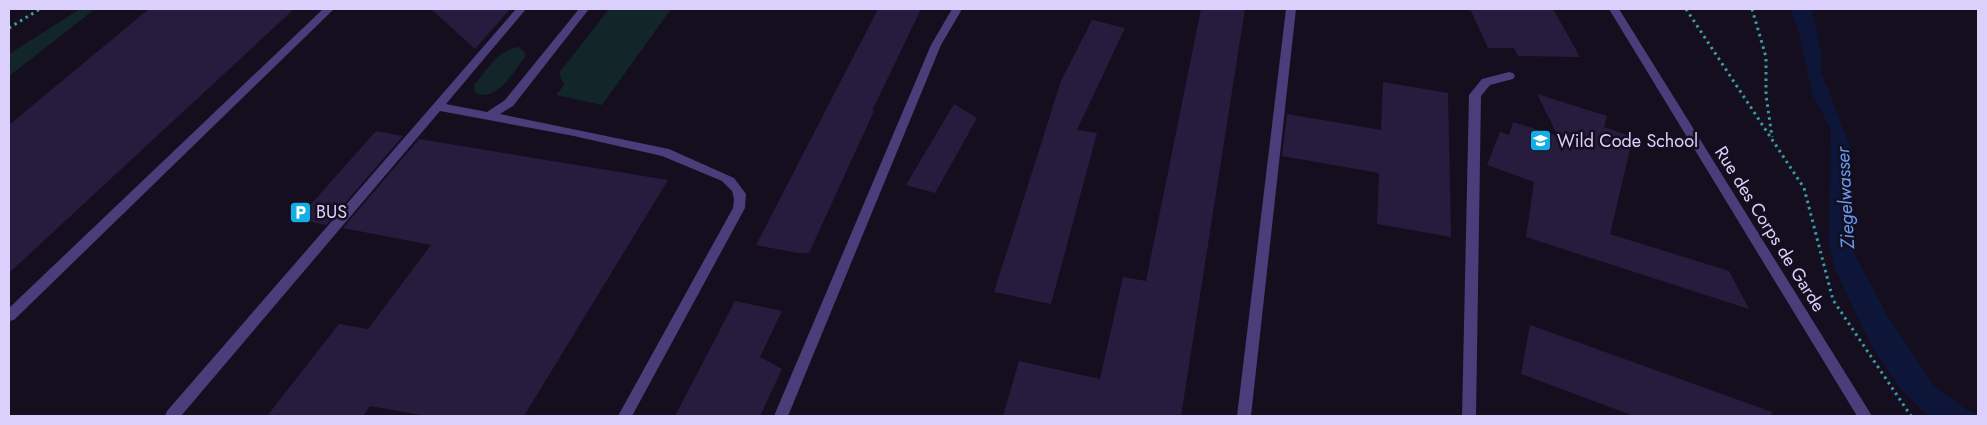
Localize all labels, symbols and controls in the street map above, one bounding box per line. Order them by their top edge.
place label: Wild Code School [1557,128,1698,154]
school or university icon: Wild Code School [1529,129,1553,153]
street label: Rue des Corps de Garde [1708,141,1832,317]
water label: Ziegelwasser [1829,145,1861,251]
place label: BUS [316,199,347,225]
parking icon: BUS [288,200,312,224]

